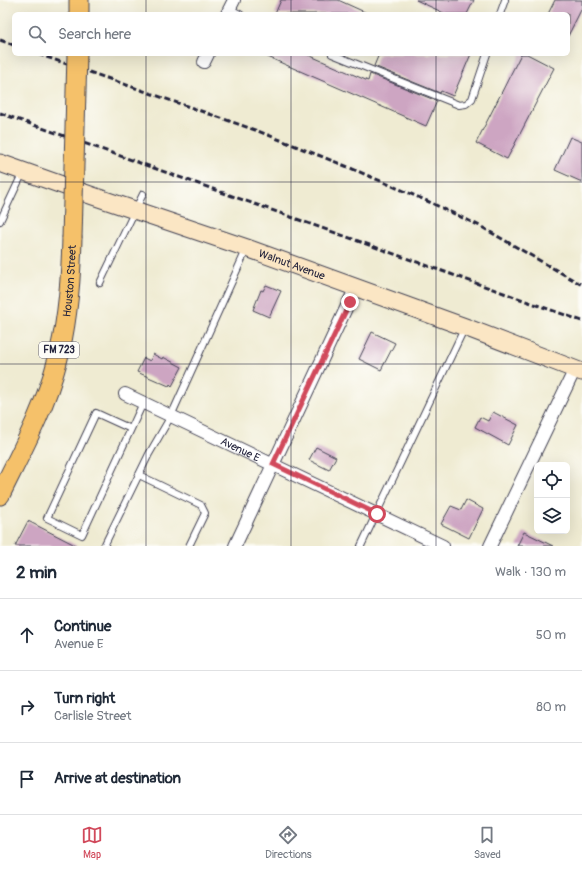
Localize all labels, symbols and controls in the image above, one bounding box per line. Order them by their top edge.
search box [12,12,570,56]
icon: search [26,23,48,45]
text: Search here [58,25,131,44]
street label: Houston Street [60,244,78,318]
street label: Walnut Avenue [257,246,327,282]
route end [341,293,359,311]
road number: FM 723 [39,342,79,358]
street label: Avenue E [219,434,262,464]
map controls [534,462,570,534]
button: locate [534,462,570,498]
button: layers [534,498,570,534]
route start [368,505,386,523]
text: 2 min [16,562,57,583]
text: Walk · 130 m [495,564,566,580]
text: Continue [54,617,112,636]
icon: ahead [16,624,38,646]
text: 50 m [536,627,566,643]
text: Avenue E [54,636,104,652]
text: Turn right [54,689,115,708]
icon: right [16,696,38,718]
text: 80 m [536,699,566,715]
text: Carlisle Street [54,708,132,724]
icon: arrive [16,768,38,790]
text: Arrive at destination [54,769,181,788]
tab: Map [81,824,103,861]
tab: Directions [265,824,312,861]
tab: Saved [474,824,501,861]

